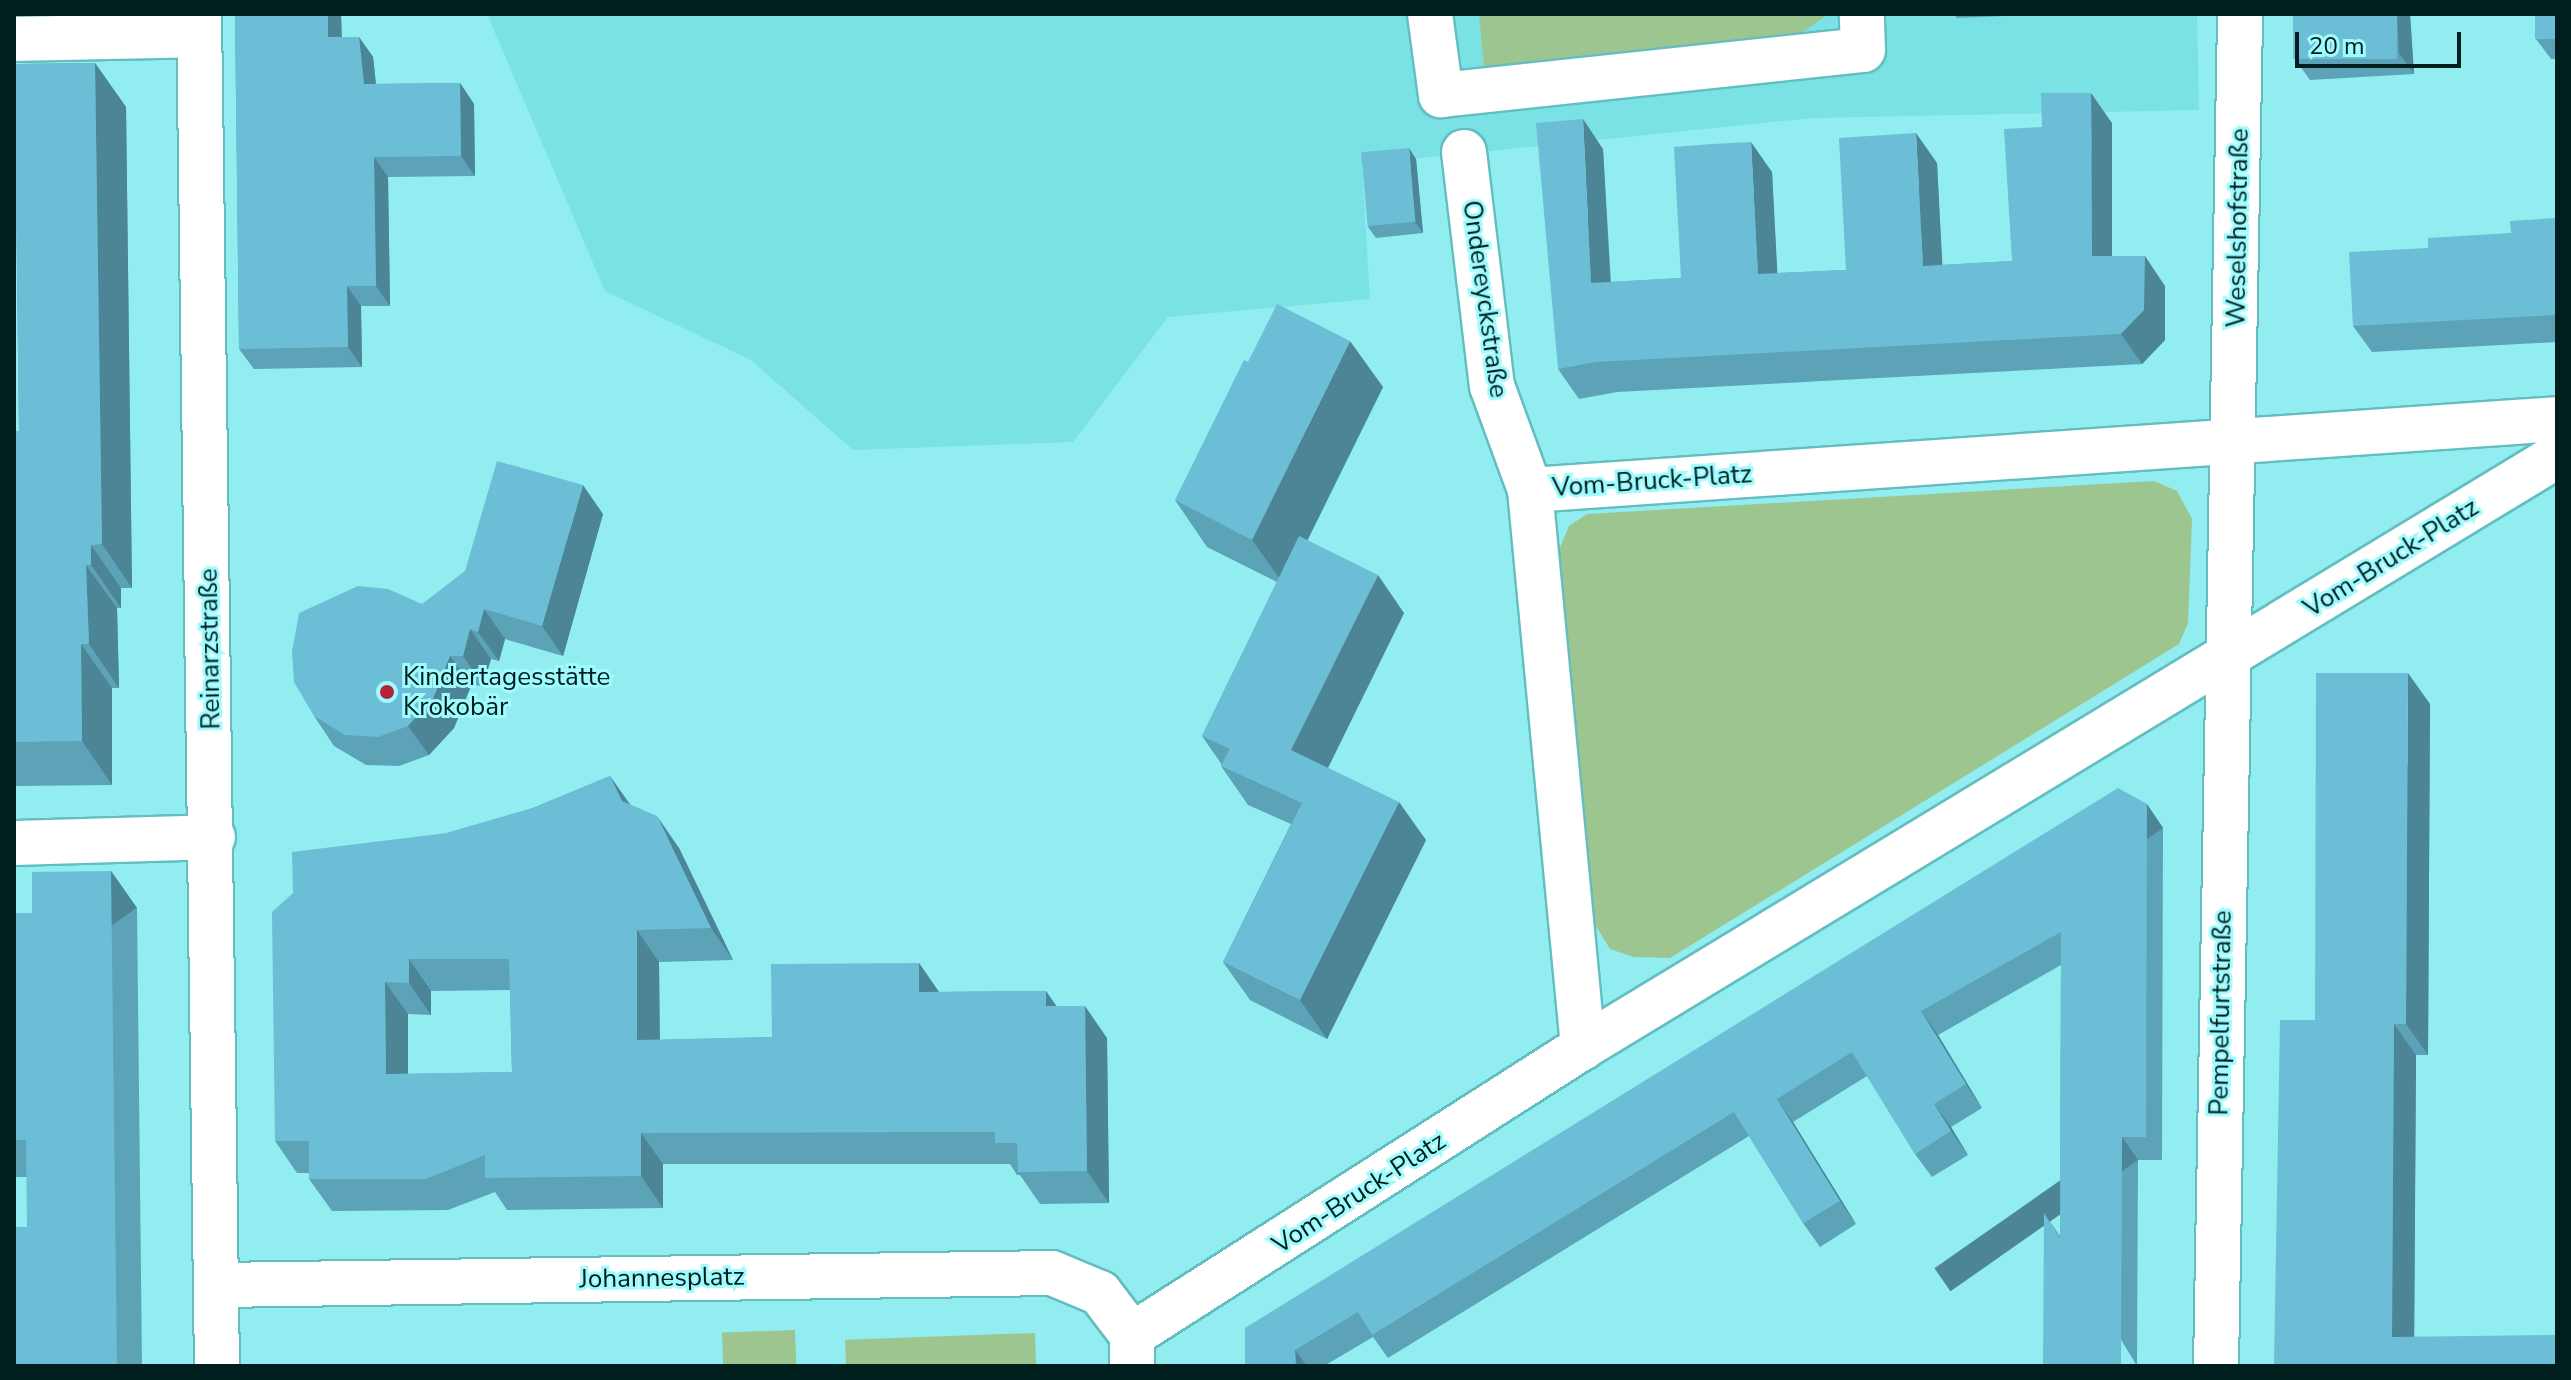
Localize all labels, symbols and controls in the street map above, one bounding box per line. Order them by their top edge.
scale bar [2299,16,2465,66]
text: 20 m [2309,30,2365,62]
street label: Weselshofstraße [2221,128,2255,328]
street label: Ondereyckstraße [1456,198,1514,400]
street label: Vom-Bruck-Platz [1551,458,1753,504]
street label: Vom-Bruck-Platz [2298,492,2484,624]
street label: Reinarzstraße [193,568,227,730]
place label: Kindertagesstätte Krokobär [403,661,610,722]
marker: Kindertagesstätte Krokobär [378,683,396,701]
street label: Pempelfurtstraße [2204,910,2238,1116]
street label: Vom-Bruck-Platz [1267,1125,1451,1261]
street label: Johannesplatz [579,1261,745,1295]

